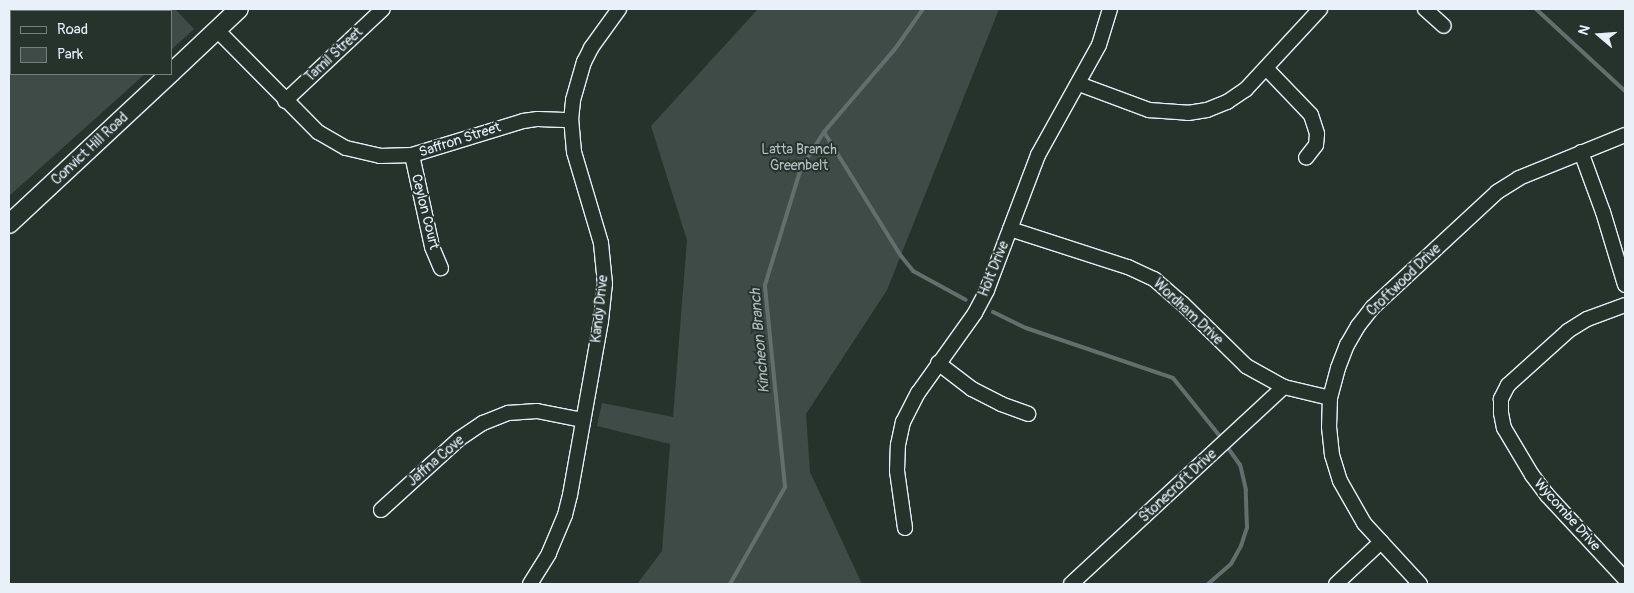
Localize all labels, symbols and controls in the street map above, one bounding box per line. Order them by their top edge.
legend [10,10,172,75]
north arrow [1574,10,1624,60]
text: Road [57,20,88,39]
text: N [1575,23,1594,37]
street label: Tamil Street [302,24,366,86]
text: Park [57,45,83,64]
street label: Convict Hill Road [48,109,132,189]
street label: Saffron Street [417,119,503,161]
park label: Latta Branch Greenbelt [761,142,837,174]
street label: Ceylon Court [408,173,442,251]
street label: Holt Drive [975,239,1013,299]
street label: Croftwood Drive [1363,240,1445,320]
street label: Kandy Drive [588,274,612,344]
street label: Wordham Drive [1150,275,1226,349]
water label: Kincheon Branch [746,288,774,394]
street label: Jaffna Cove [404,432,468,490]
street label: Stonecroft Drive [1136,446,1220,526]
street label: Wycombe Drive [1530,475,1604,555]

